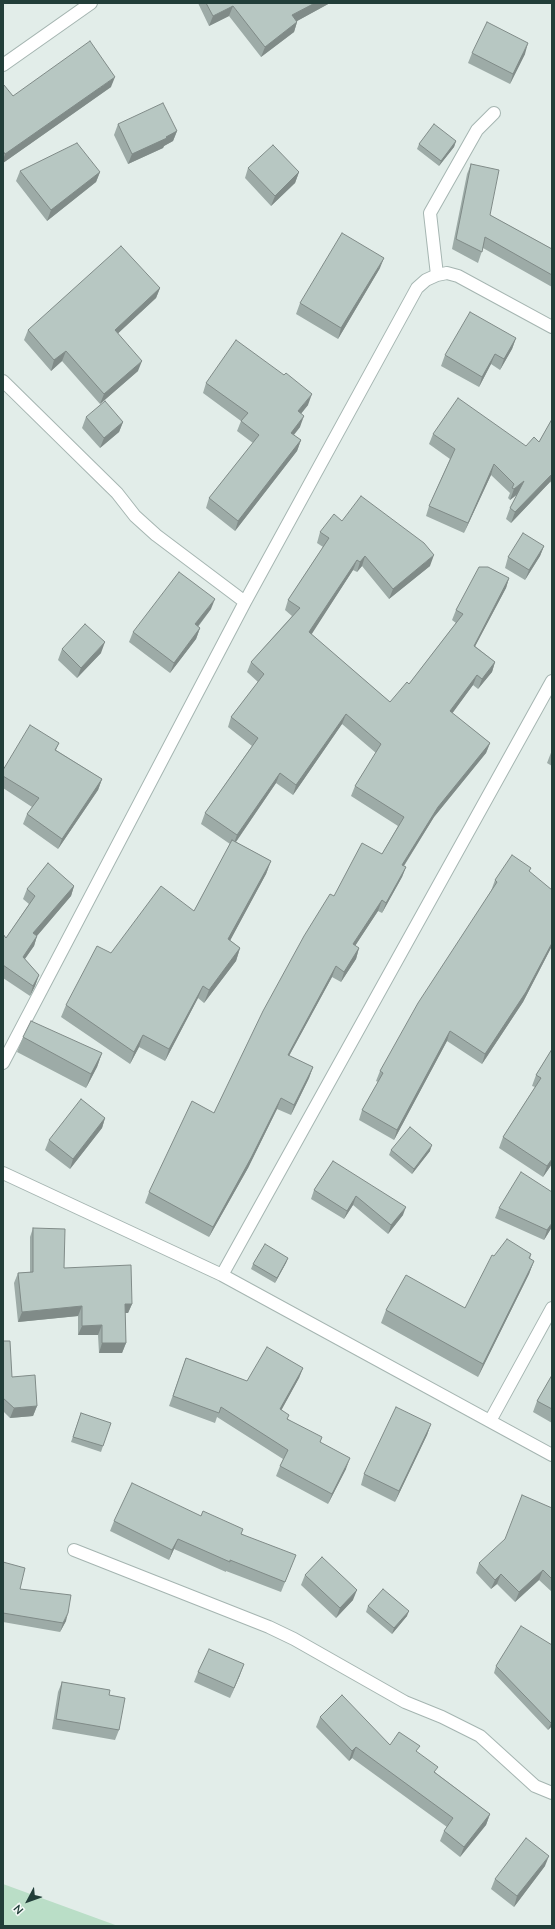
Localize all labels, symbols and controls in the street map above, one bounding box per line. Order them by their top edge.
north arrow [8,1881,48,1921]
text: N [10,1901,27,1917]

